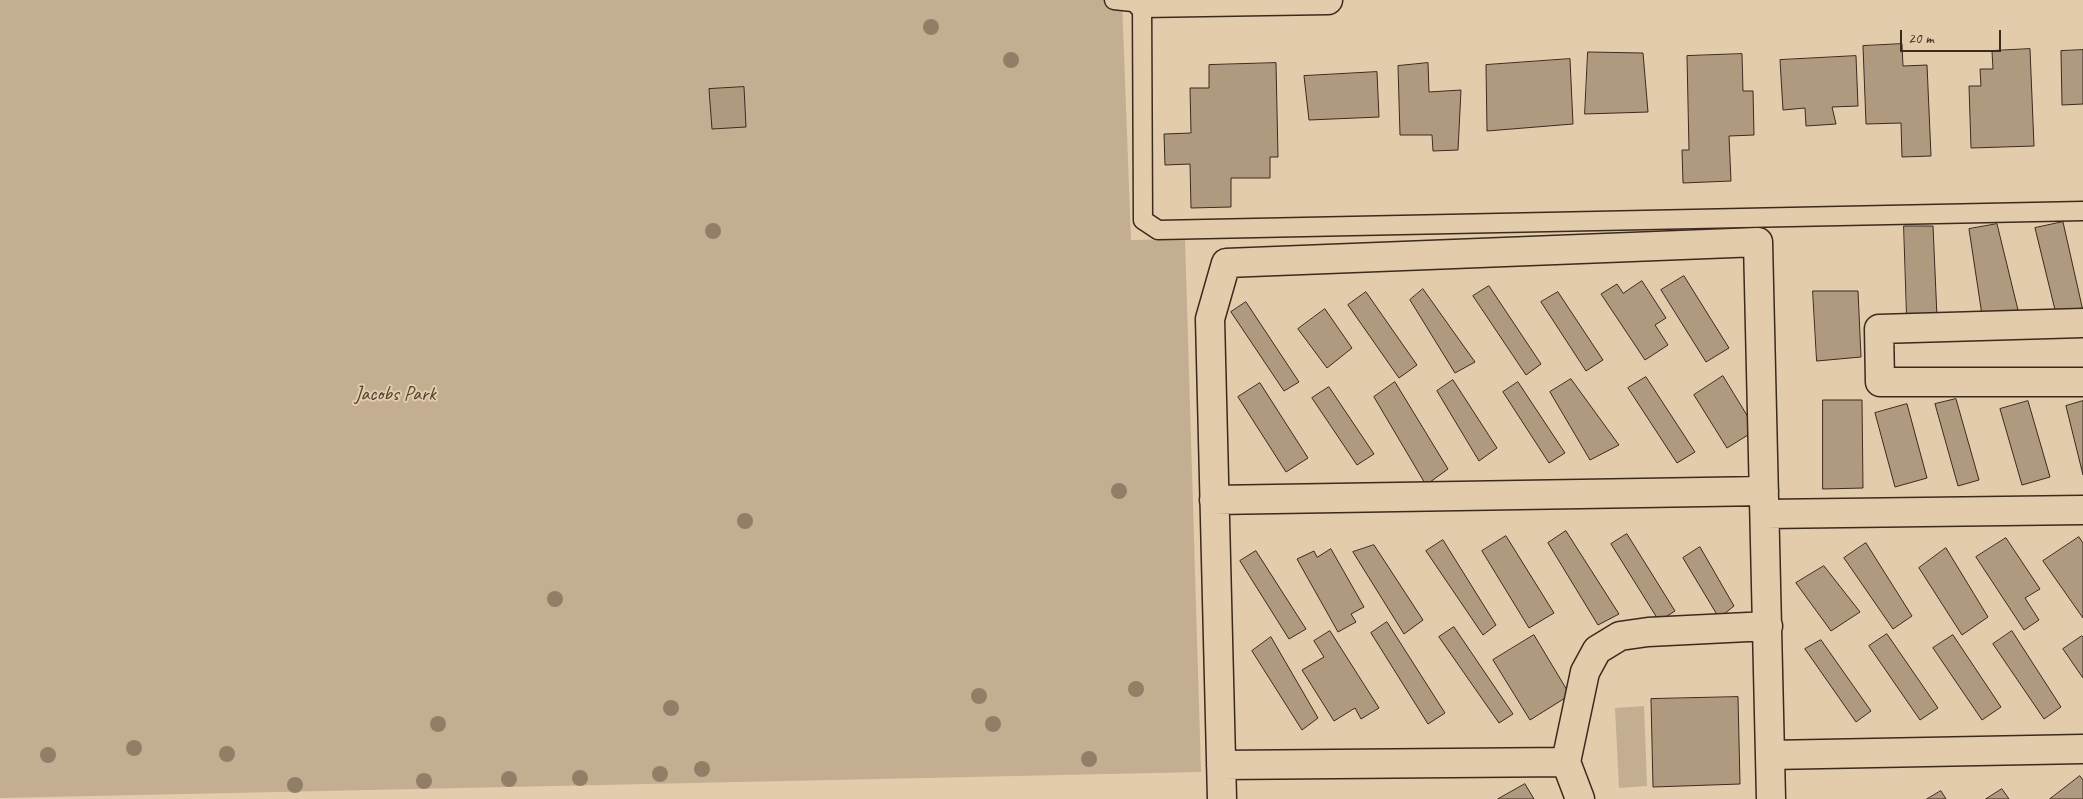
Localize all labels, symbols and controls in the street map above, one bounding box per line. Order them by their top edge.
scale bar [1903,20,2004,52]
text: 20 m [1908,29,1934,48]
park label: Jacobs Park [355,383,435,407]

